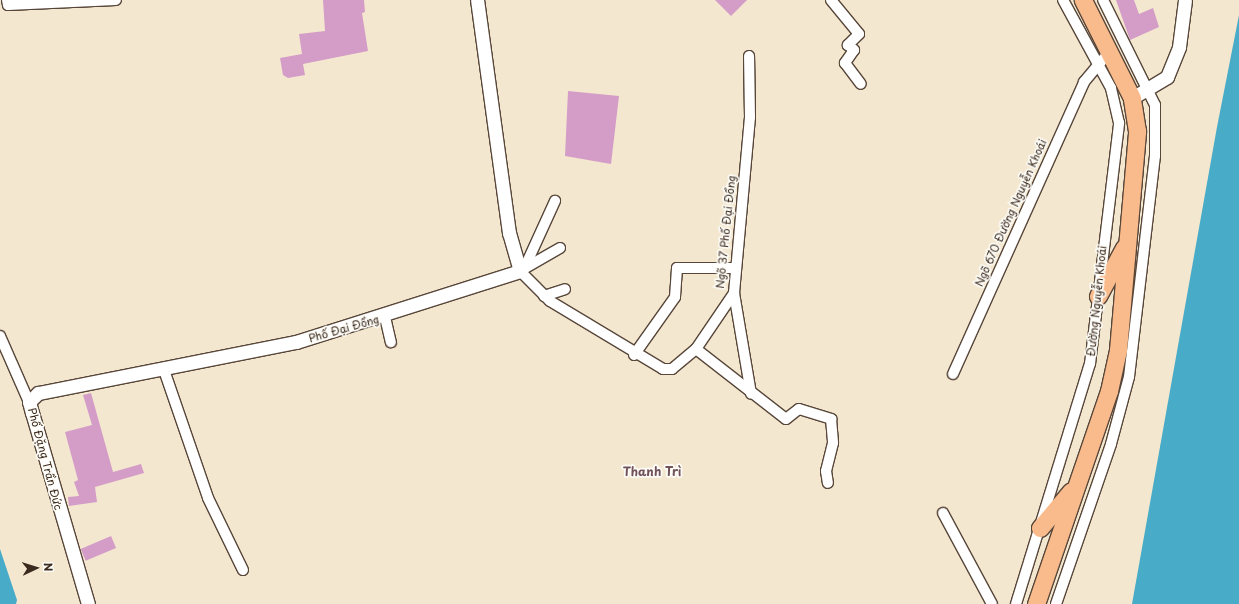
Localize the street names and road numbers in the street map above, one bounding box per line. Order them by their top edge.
street label: Ngõ 670 Đường Nguyễn Khoái [972,137,1050,289]
street label: Ngõ 37 Phố Đại Đồng [713,175,739,289]
street label: Đường Nguyễn Khoái [1085,245,1109,357]
street label: Phố Đại Đồng [307,313,381,345]
street label: Phố Đặng Trần Đức [25,407,65,511]

